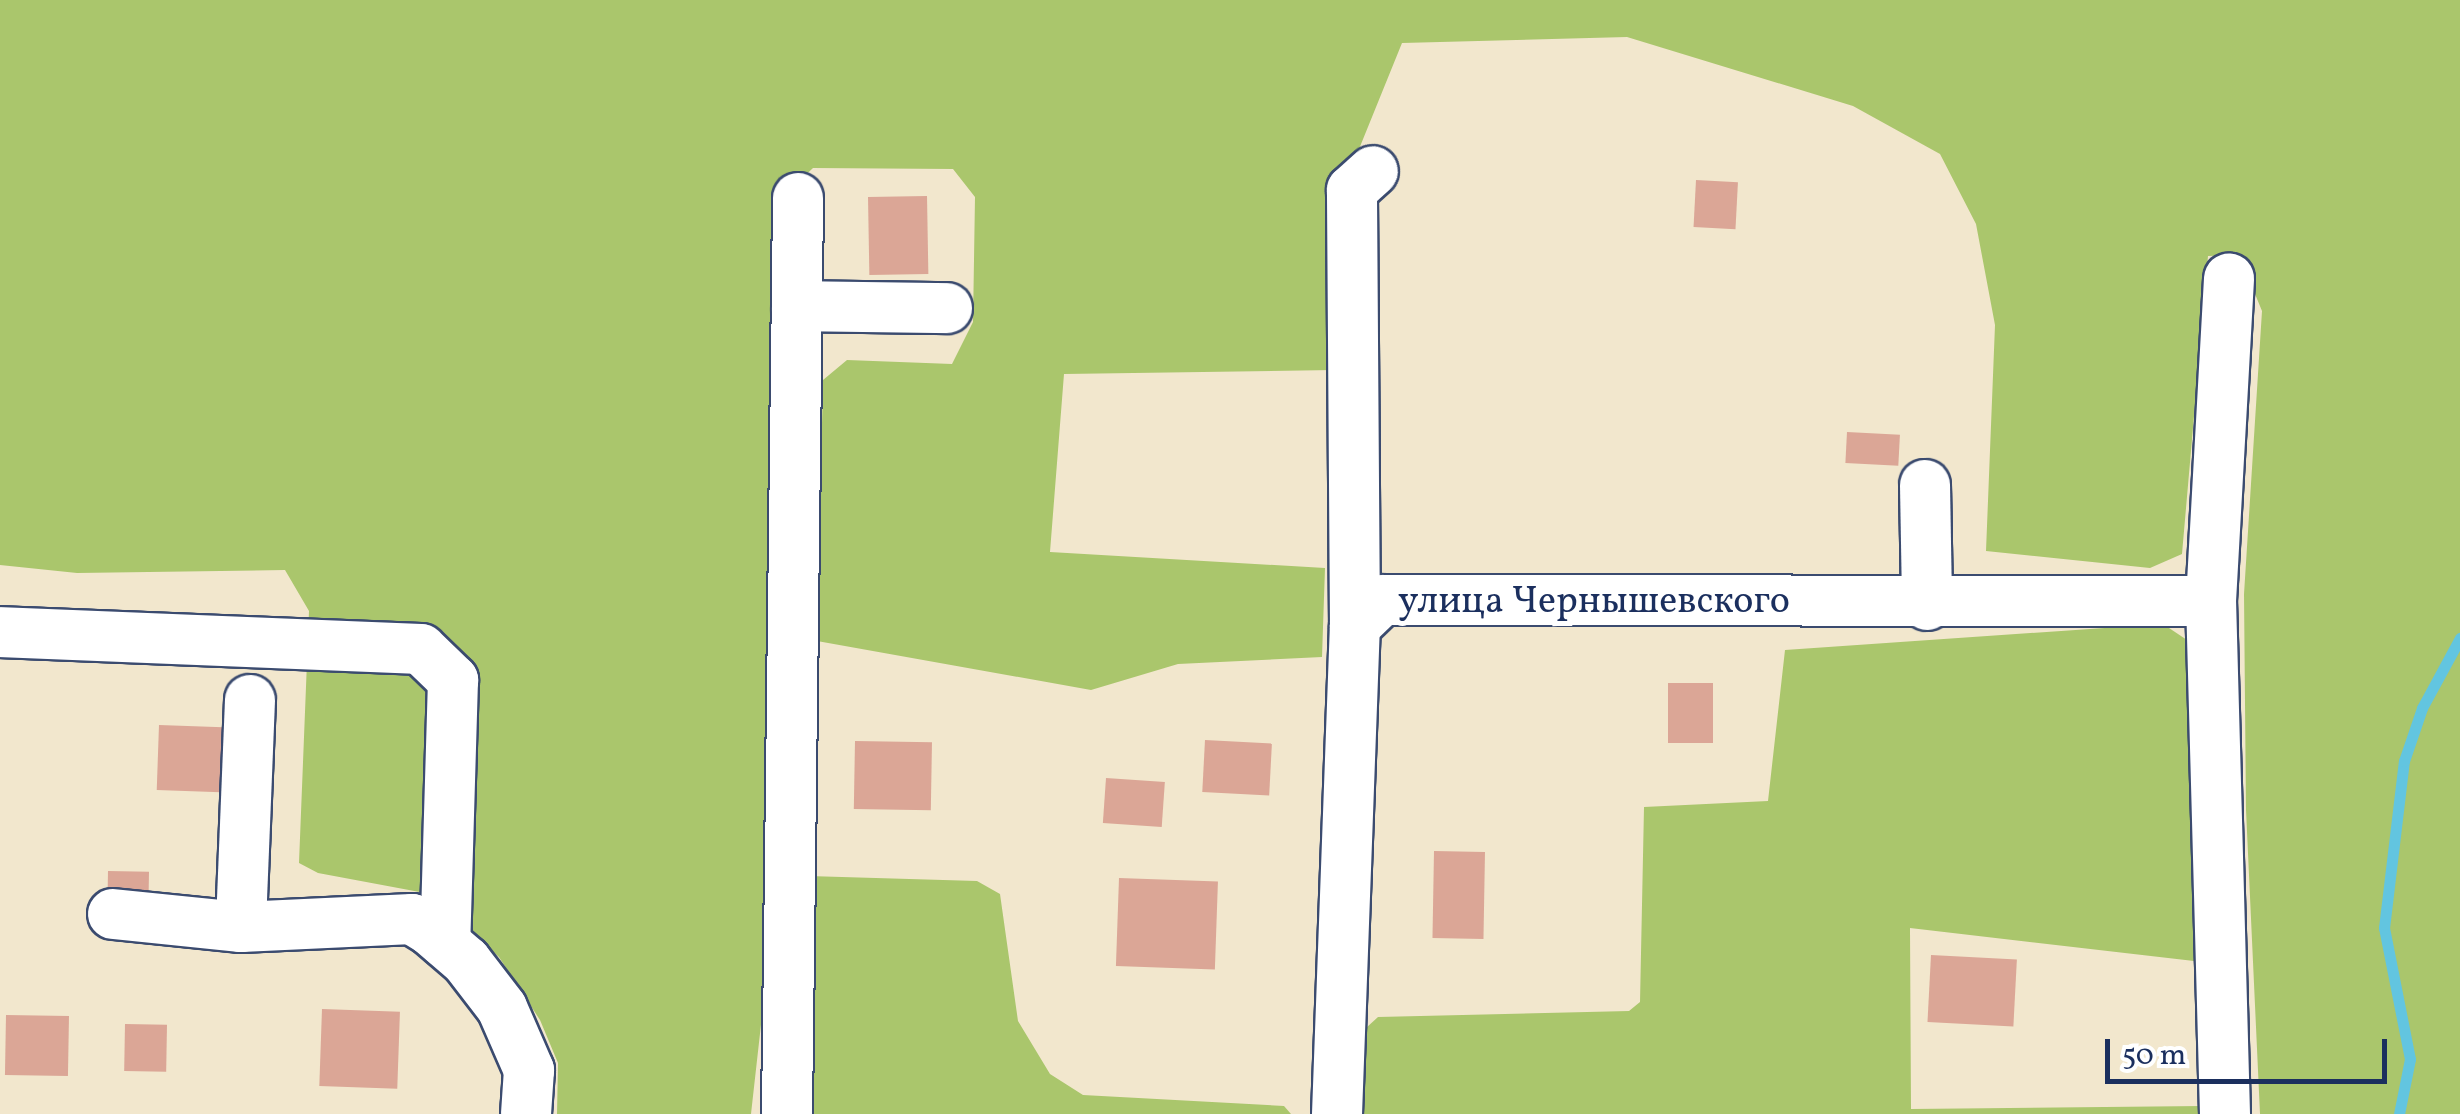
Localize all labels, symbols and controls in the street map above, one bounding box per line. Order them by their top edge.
street label: улица Чернышевского [1398,580,1790,626]
scale bar [2110,1019,2392,1081]
text: 50 m [2122,1035,2186,1077]

